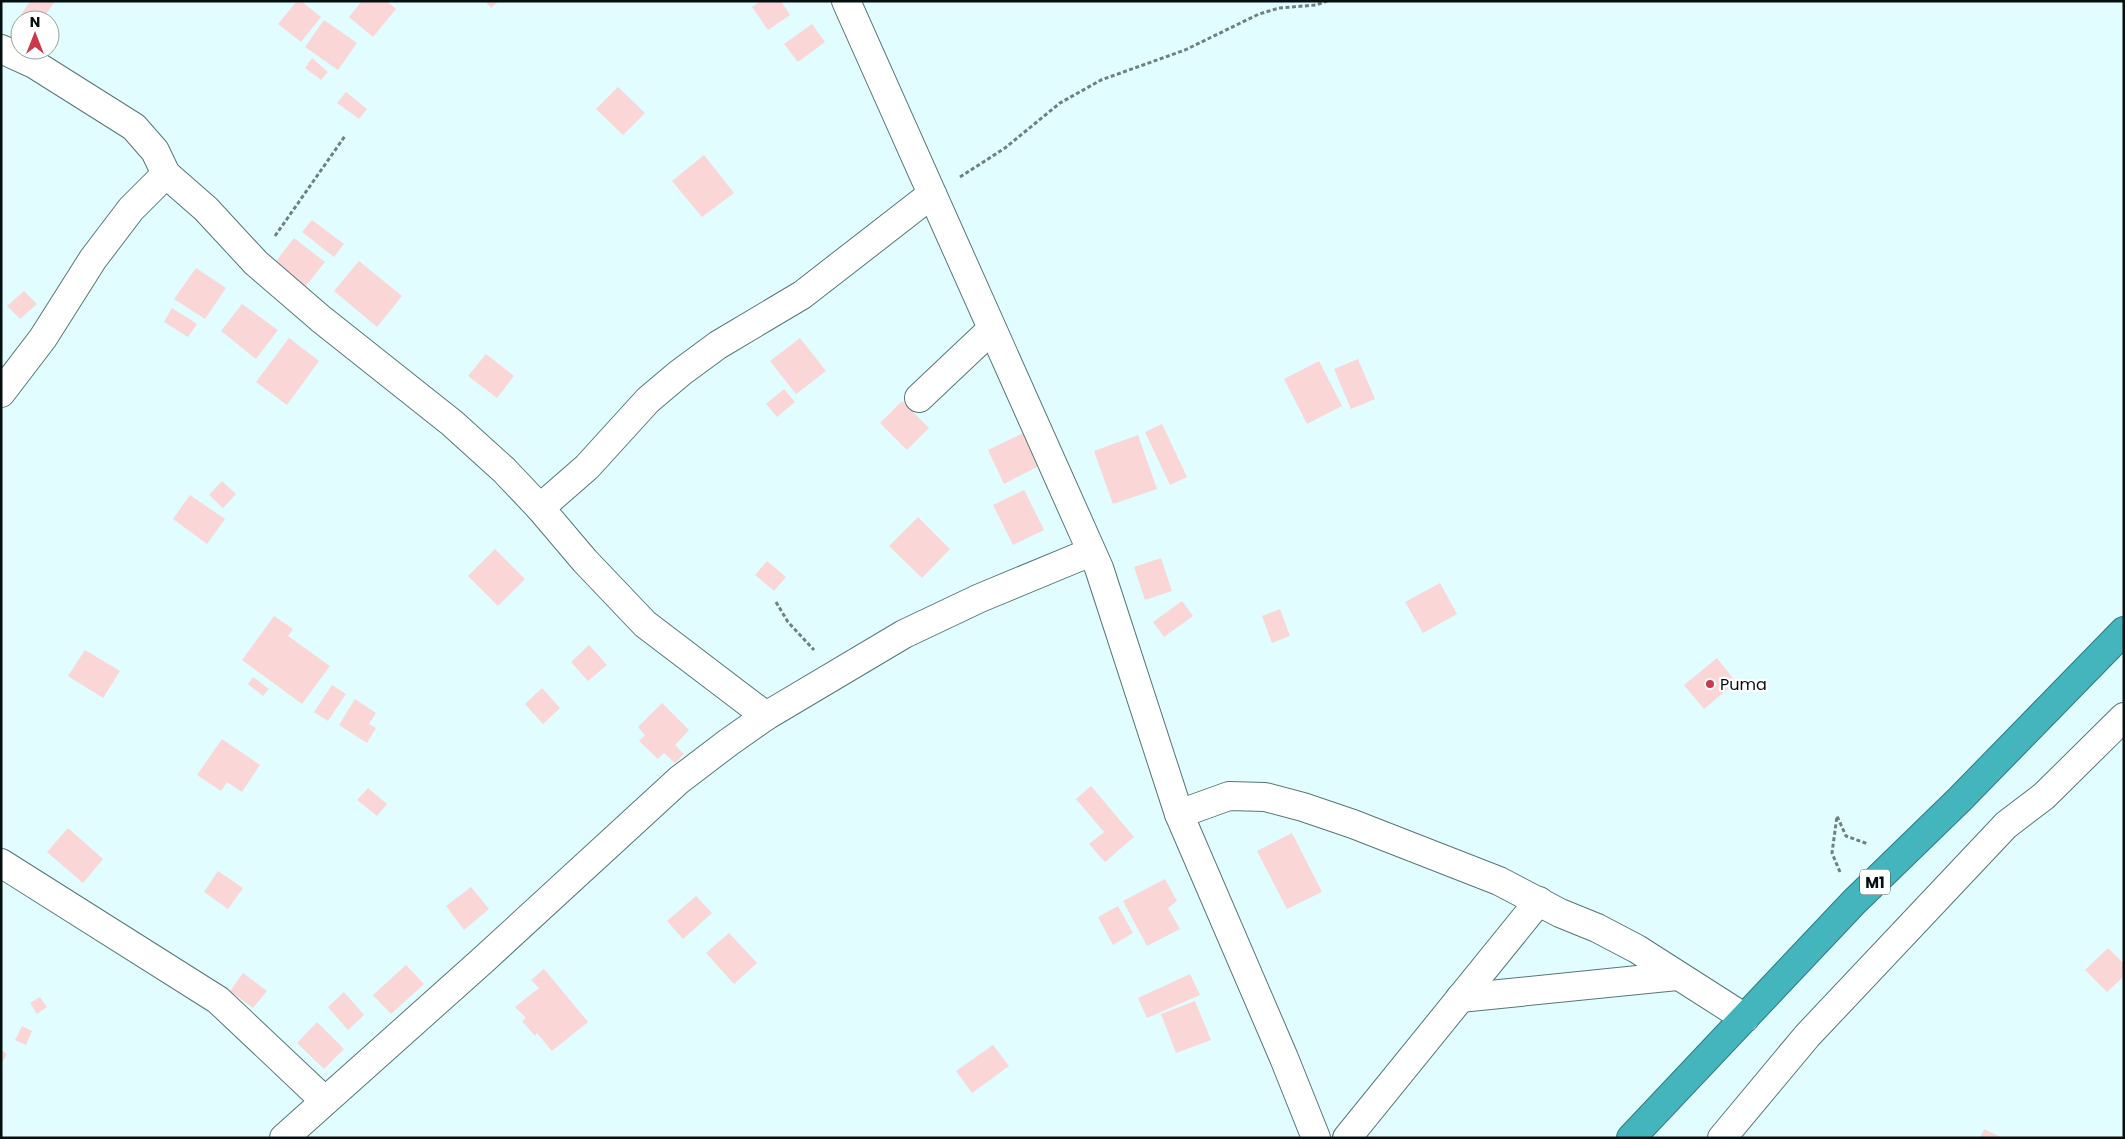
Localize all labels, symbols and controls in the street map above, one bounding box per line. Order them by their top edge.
north arrow [10,10,60,60]
text: N [30,12,40,32]
place label: Puma [1720,673,1767,696]
marker: Puma [1704,678,1716,690]
road number: M1 [1860,870,1890,894]

